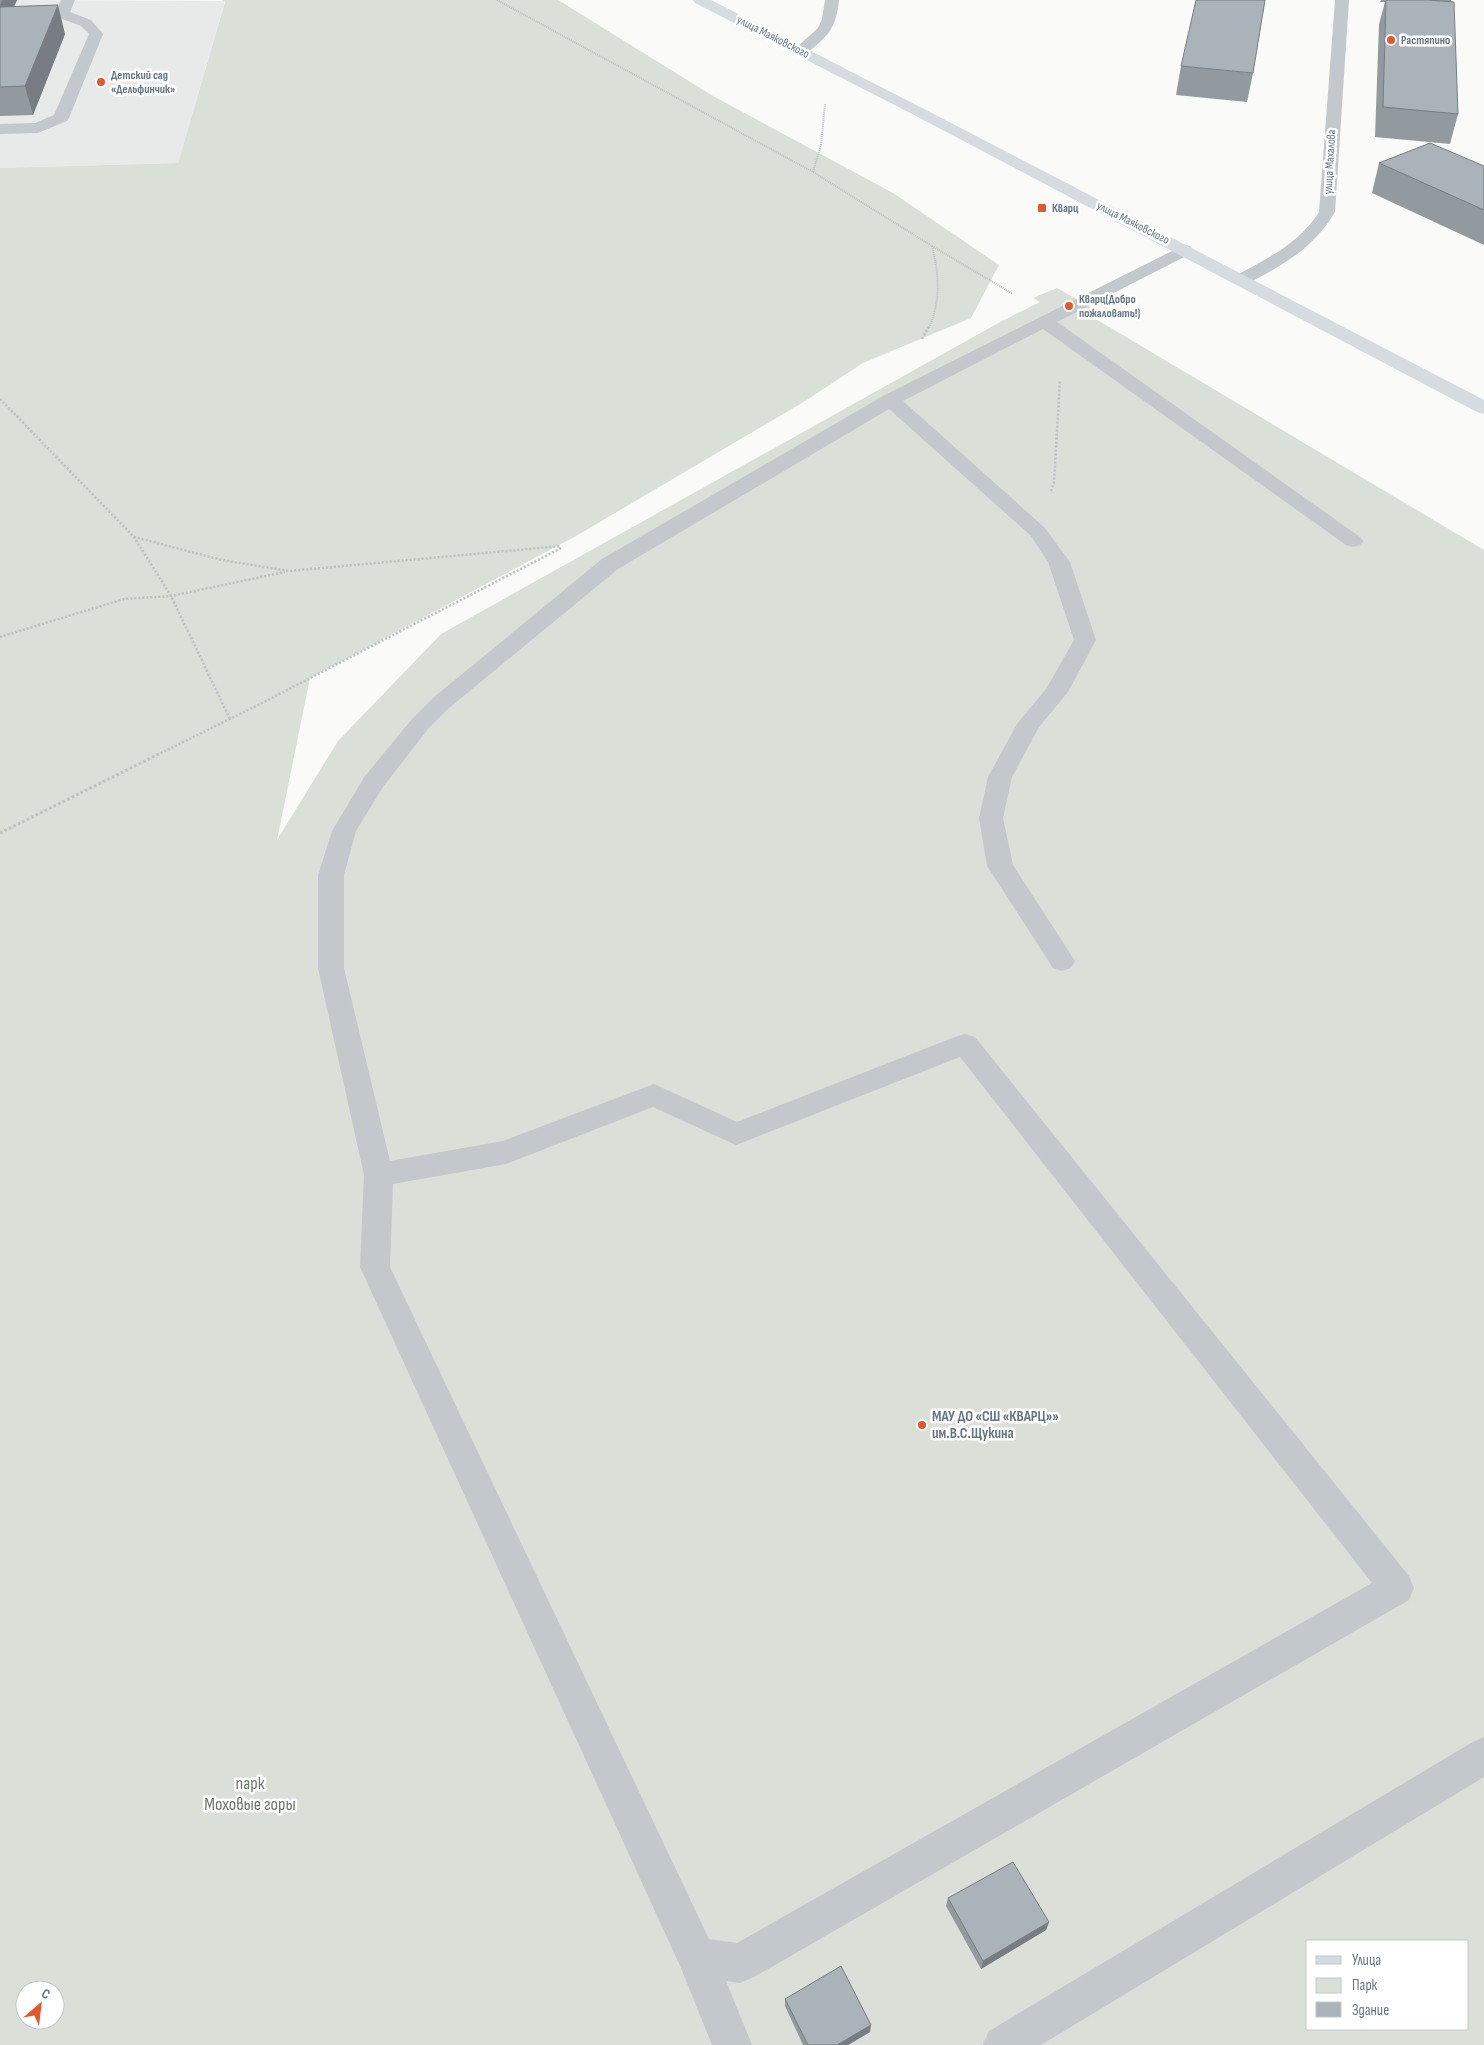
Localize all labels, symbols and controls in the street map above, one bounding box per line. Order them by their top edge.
street label: улица Маяковского [734,12,812,62]
place label: Растяпино [1401,33,1450,48]
marker: Растяпино [1385,34,1397,46]
place label: Детский сад «Дельфинчик» [111,68,175,97]
marker: Детский сад «Дельфинчик» [95,76,107,88]
street label: улица Махалова [1321,129,1339,195]
street label: улица Маяковского [1094,198,1172,248]
place label: Кварц [1052,201,1079,216]
marker: Кварц [1036,202,1048,214]
place label: Кварц(Добро пожаловать!) [1079,292,1140,321]
marker: Кварц(Добро пожаловать!) [1063,300,1075,312]
place label: МАУ ДО «СШ «КВАРЦ»» им.В.С.Щукина [932,1407,1059,1443]
marker: МАУ ДО «СШ «КВАРЦ»» им.В.С.Щукина [916,1419,928,1431]
park label: парк Моховые горы [204,1773,296,1815]
legend [1306,1940,1469,2030]
text: Улица [1352,1951,1381,1970]
text: Парк [1352,1976,1378,1995]
north arrow [15,1980,65,2030]
text: С [39,1985,53,2003]
text: Здание [1352,2001,1389,2020]

